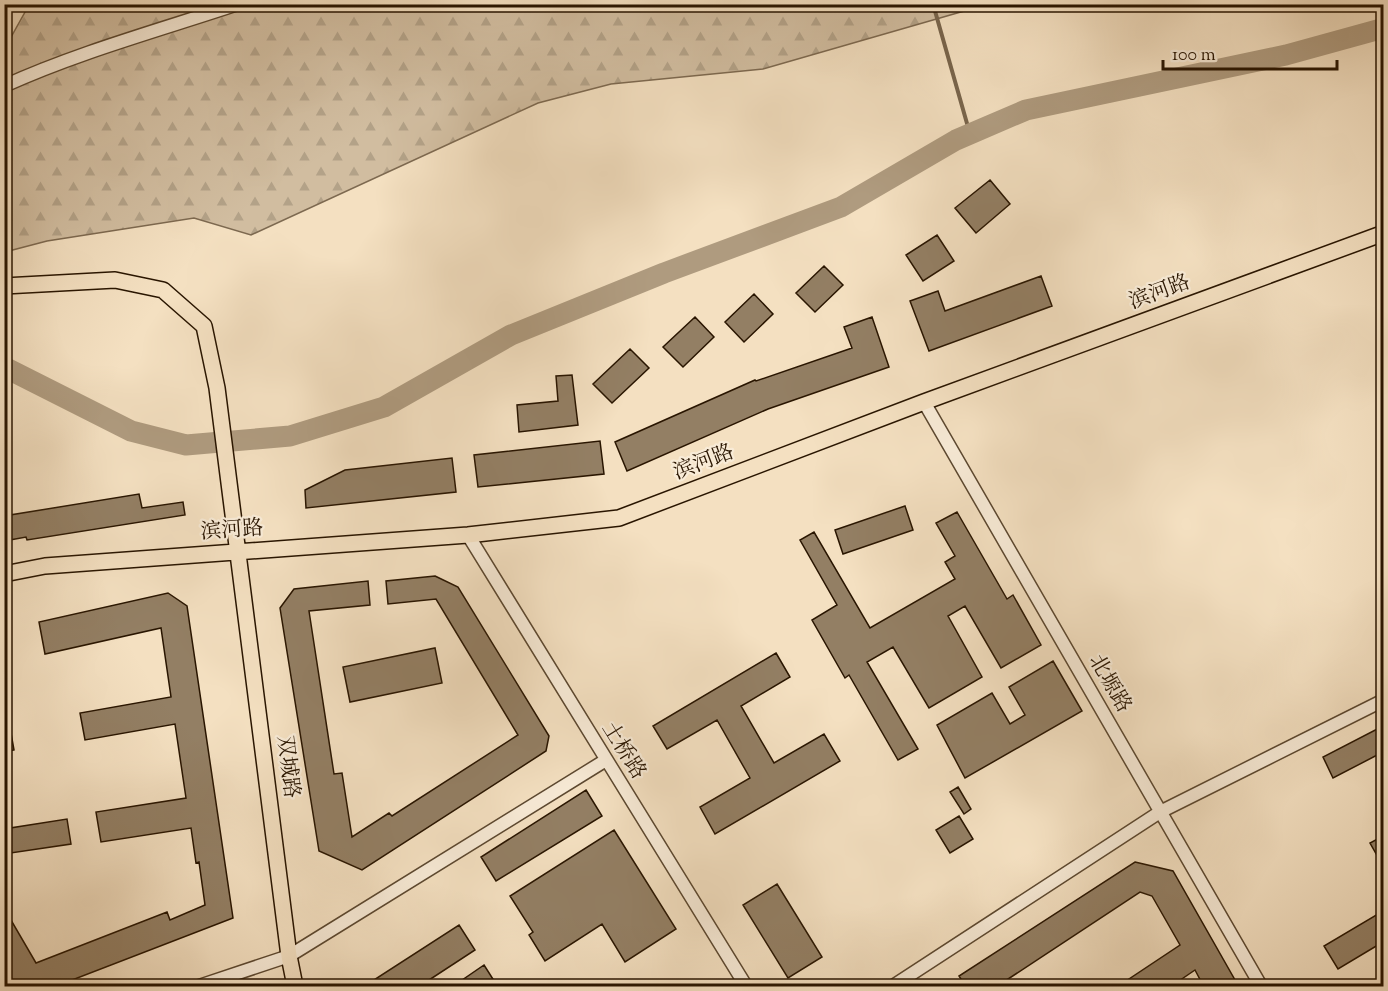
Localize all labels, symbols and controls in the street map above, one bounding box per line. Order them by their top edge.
scale bar [1163,33,1337,71]
text: 100 m [1172,43,1216,69]
street label: 滨河路 [1125,268,1195,318]
street label: 滨河路 [669,438,739,488]
street label: 滨河路 [200,514,264,548]
street label: 北塬路 [1080,649,1138,719]
street label: 土桥路 [594,716,652,786]
street label: 双城路 [268,734,306,800]

